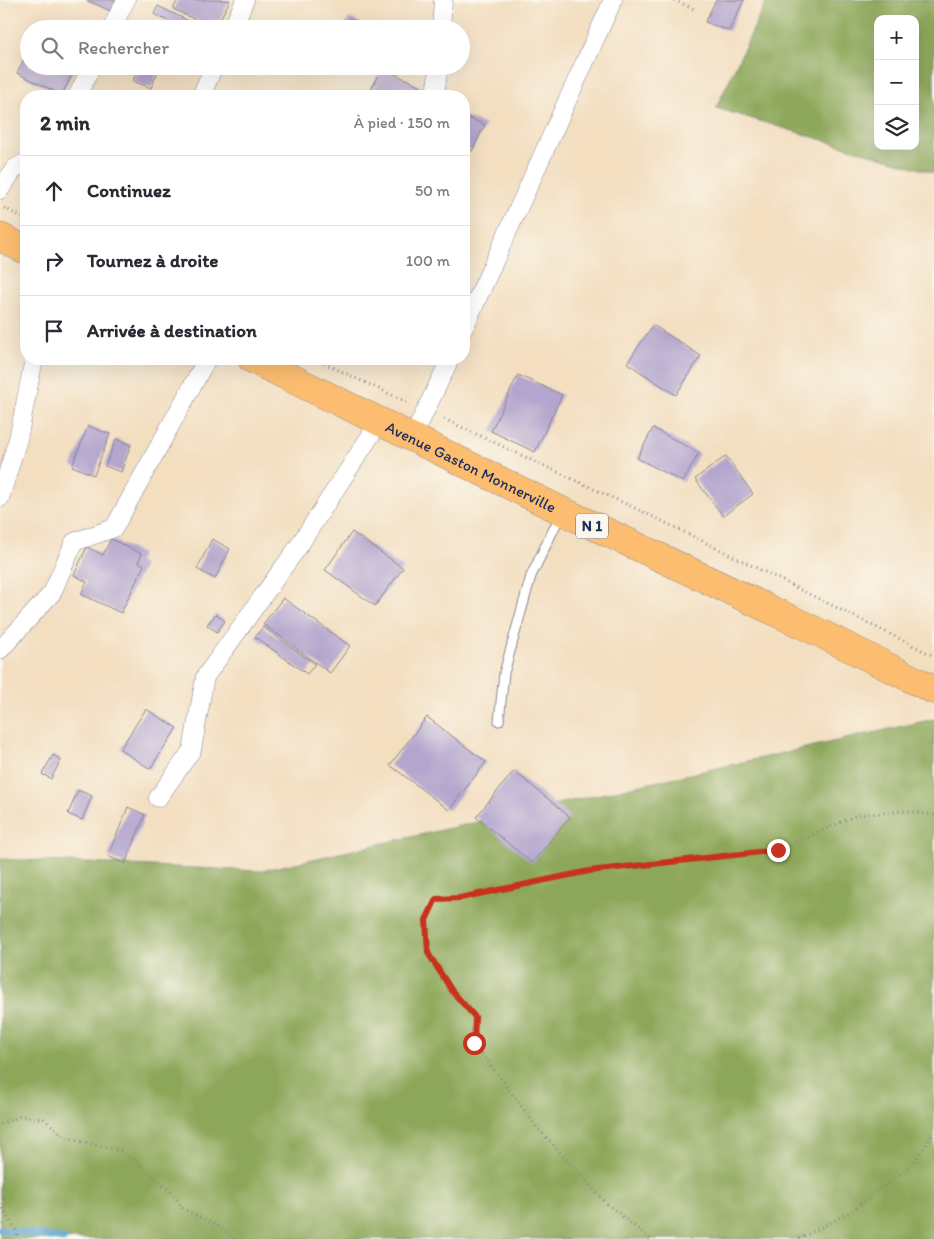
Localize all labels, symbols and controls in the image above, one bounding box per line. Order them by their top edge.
map controls [874,15,919,150]
button: + [874,15,919,60]
search box [20,20,470,75]
icon: search [38,34,66,62]
text: Rechercher [78,36,169,59]
button: − [874,60,919,105]
button: layers [874,105,919,150]
text: 2 min [40,110,90,135]
text: À pied · 150 m [354,113,450,132]
icon: ahead [40,177,68,205]
text: Continuez [87,179,171,202]
text: 50 m [415,181,450,200]
icon: right [40,247,68,275]
text: Tournez à droite [87,249,219,272]
text: 100 m [406,251,450,270]
icon: arrive [40,317,68,345]
text: Arrivée à destination [87,319,257,342]
street label: Avenue Gaston Monnerville [383,417,559,517]
road number: N 1 [576,514,608,538]
route end [767,839,790,862]
route start [463,1032,486,1055]

